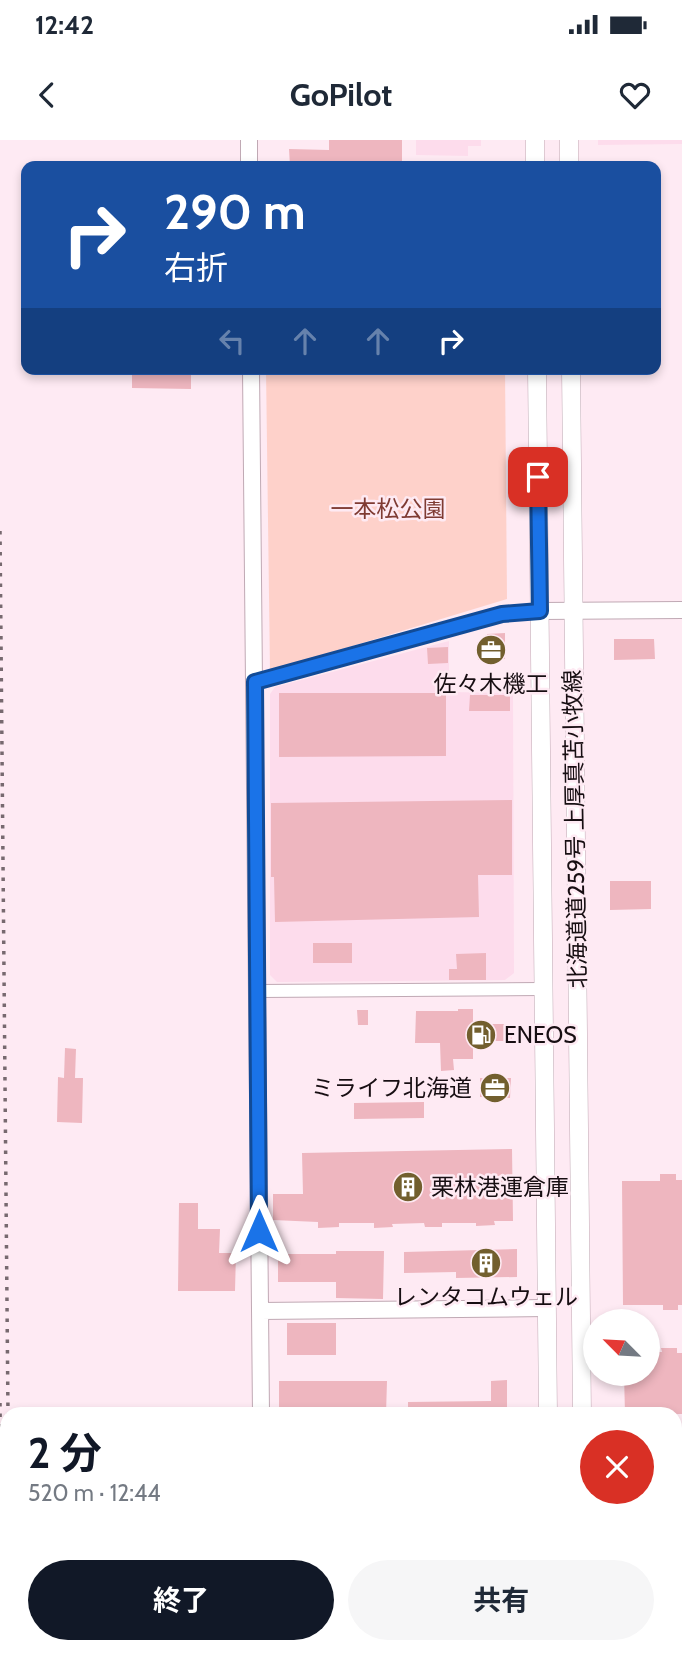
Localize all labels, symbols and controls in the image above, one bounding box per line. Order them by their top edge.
text: 12:42 [35,9,94,41]
text: GoPilot [290,75,392,114]
icon: back [28,76,66,114]
icon: heart [616,76,654,114]
text: 290 m [164,182,306,241]
icon: right [49,189,140,280]
text: 右折 [164,248,228,287]
icon: left [213,322,251,360]
icon: ahead [286,322,324,360]
icon: ahead [359,322,397,360]
icon: right [432,322,470,360]
pin [508,447,568,507]
icon: arrive [519,458,557,496]
park label: 一本松公園 [331,495,446,523]
office icon: 佐々木機工 [474,633,508,667]
street label: 北海道道259号 上厚真苫小牧線 [558,669,592,989]
place label: 佐々木機工 [434,670,549,698]
fuel station icon: ENEOS [464,1018,498,1052]
place label: ENEOS [504,1021,577,1049]
office icon: ミライフ北海道 [478,1071,512,1105]
place label: ミライフ北海道 [311,1074,472,1102]
building icon: 栗林港運倉庫 [391,1170,425,1204]
place label: 栗林港運倉庫 [431,1173,569,1201]
position arrow [222,1194,296,1268]
building icon: レンタコムウェル [469,1246,503,1280]
place label: レンタコムウェル [394,1283,578,1311]
north arrow [583,1309,660,1386]
map controls [583,1309,660,1386]
text: 2 分 [28,1427,102,1479]
button: close [580,1430,654,1504]
text: 520 m · 12:44 [28,1479,161,1507]
button: 終了 [28,1560,334,1640]
button: 共有 [348,1560,654,1640]

